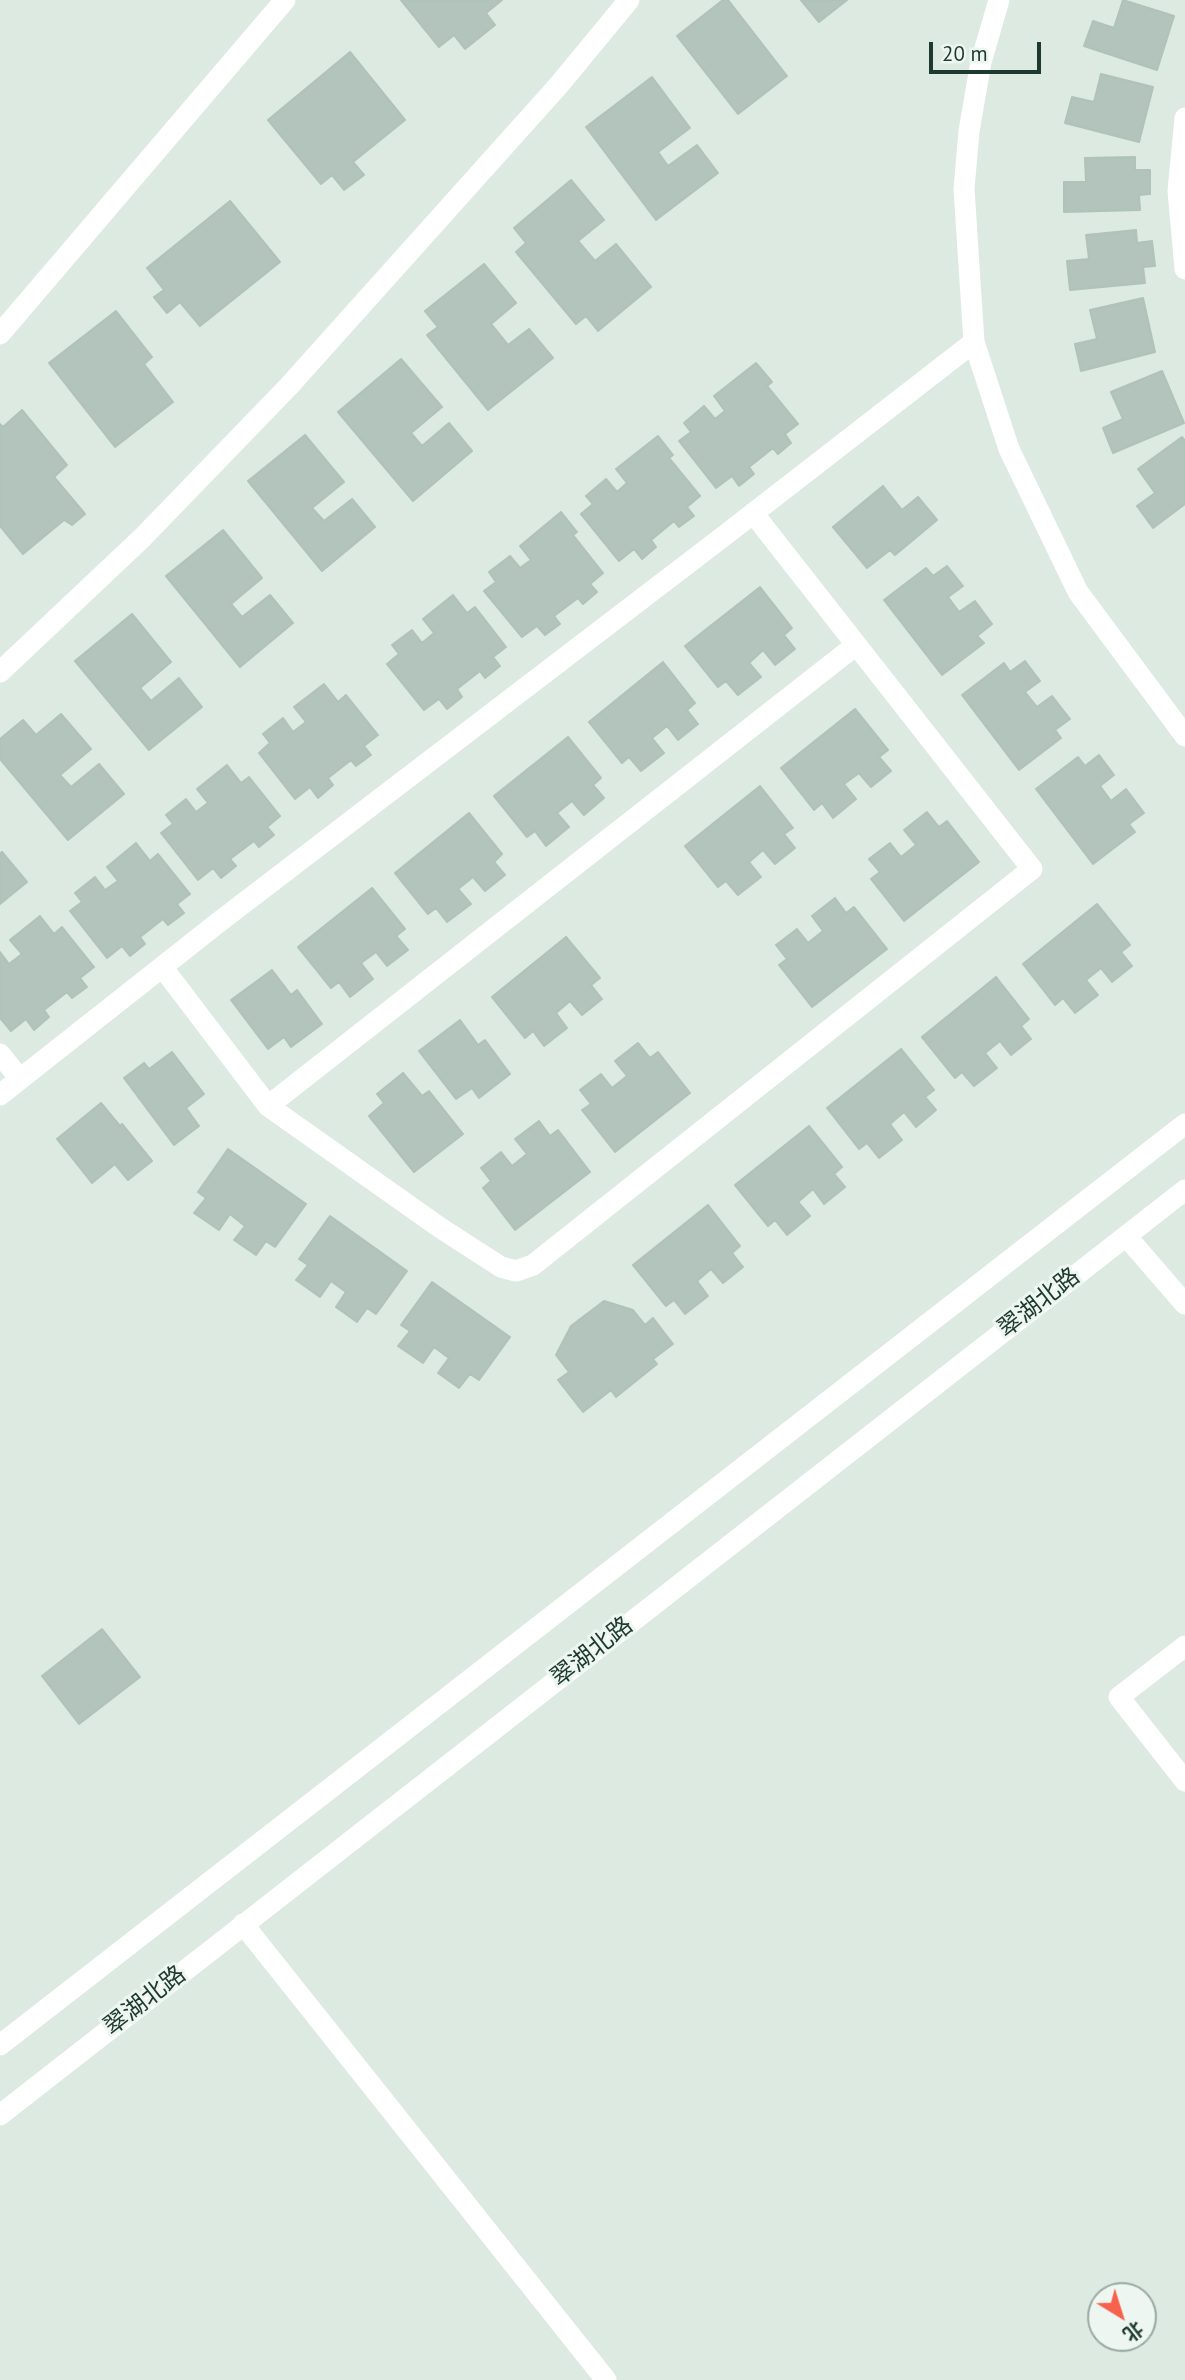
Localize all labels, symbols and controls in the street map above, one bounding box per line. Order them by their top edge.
scale bar [933,28,1045,72]
text: 20 m [942,40,988,67]
street label: 翠湖北路 [992,1262,1086,1344]
street label: 翠湖北路 [545,1611,639,1693]
street label: 翠湖北路 [98,1960,192,2042]
north arrow [1087,2282,1157,2352]
text: 北 [1119,2317,1149,2347]

